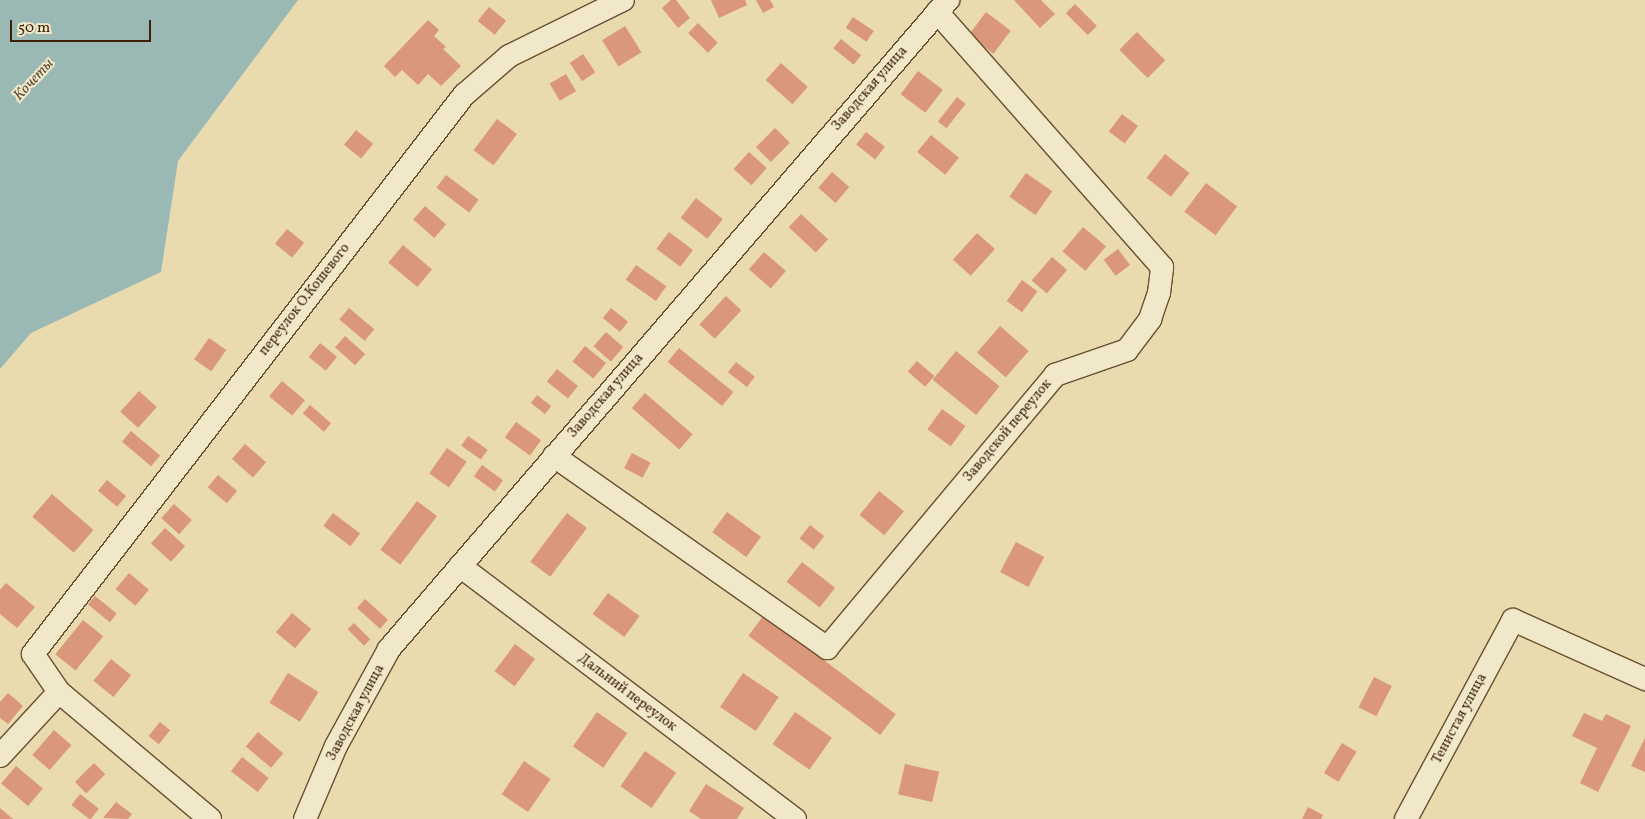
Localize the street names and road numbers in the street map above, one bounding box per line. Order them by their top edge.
street label: Заводская улица [829,43,911,135]
street label: переулок О.Кошевого [256,241,354,359]
street label: Заводская улица [565,350,647,442]
street label: Заводской переулок [960,376,1056,486]
street label: Дальний переулок [574,651,680,735]
street label: Заводская улица [323,662,389,764]
street label: Тенистая улица [1429,671,1491,767]

